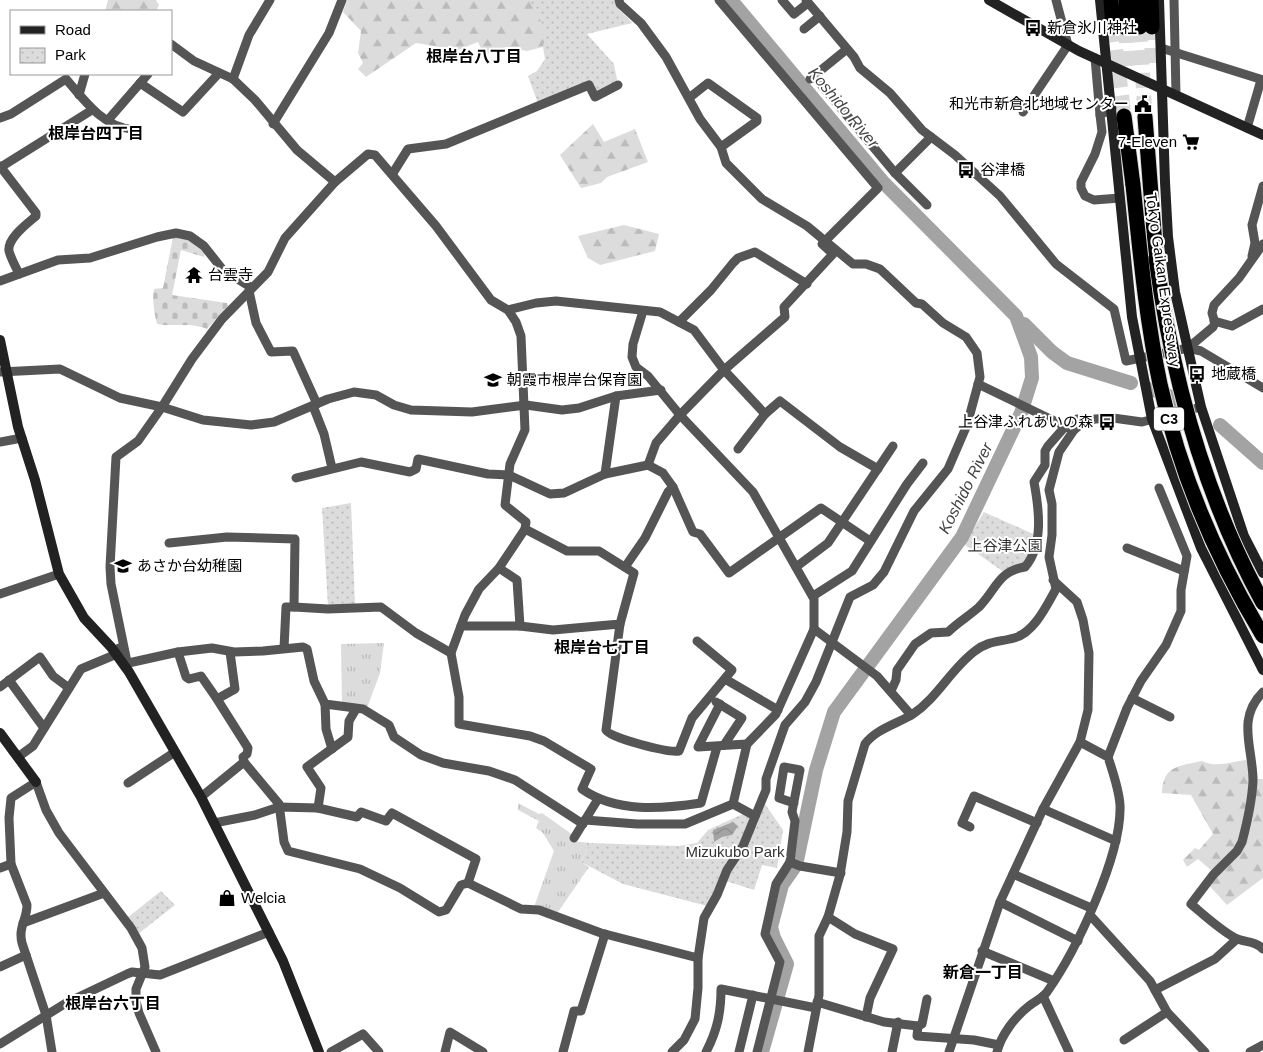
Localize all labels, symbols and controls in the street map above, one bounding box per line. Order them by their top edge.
legend [10,10,172,75]
bus stop icon: 新倉氷川神社 [1023,18,1043,38]
place label: 新倉氷川神社 [1047,19,1137,36]
text: Road [55,21,91,38]
text: Park [55,46,86,63]
district label: 根岸台八丁目 [426,48,522,65]
water label: Koshido River [805,64,883,151]
public building icon: 和光市新倉北地域センター [1133,94,1153,114]
place label: 和光市新倉北地域センター [949,95,1129,112]
district label: 根岸台四丁目 [48,125,144,142]
supermarket icon: 7-Eleven [1181,132,1201,152]
place label: 7-Eleven [1118,133,1177,150]
bus stop icon: 谷津橋 [956,160,976,180]
place label: 谷津橋 [980,161,1025,178]
street label: Tokyo Gaikan Expressway [1143,192,1184,369]
temple icon: 台雲寺 [184,265,204,285]
place label: 台雲寺 [208,266,253,283]
bus stop icon: 地蔵橋 [1187,364,1207,384]
place label: 地蔵橋 [1211,365,1256,382]
school or university icon: 朝霞市根岸台保育園 [483,370,503,390]
place label: 朝霞市根岸台保育園 [507,371,642,388]
road number: C3 [1154,408,1184,430]
bus stop icon: 上谷津ふれあいの森 [1097,412,1117,432]
place label: 上谷津ふれあいの森 [958,413,1093,430]
water label: Koshido River [935,439,996,536]
park label: 上谷津公園 [967,537,1043,554]
school or university icon: あさか台幼稚園 [113,556,133,576]
place label: あさか台幼稚園 [137,557,242,574]
district label: 根岸台七丁目 [554,639,650,656]
park label: Mizukubo Park [685,843,785,860]
shop icon: Welcia [217,888,237,908]
place label: Welcia [241,889,286,906]
district label: 新倉一丁目 [943,964,1023,981]
district label: 根岸台六丁目 [65,995,161,1012]

